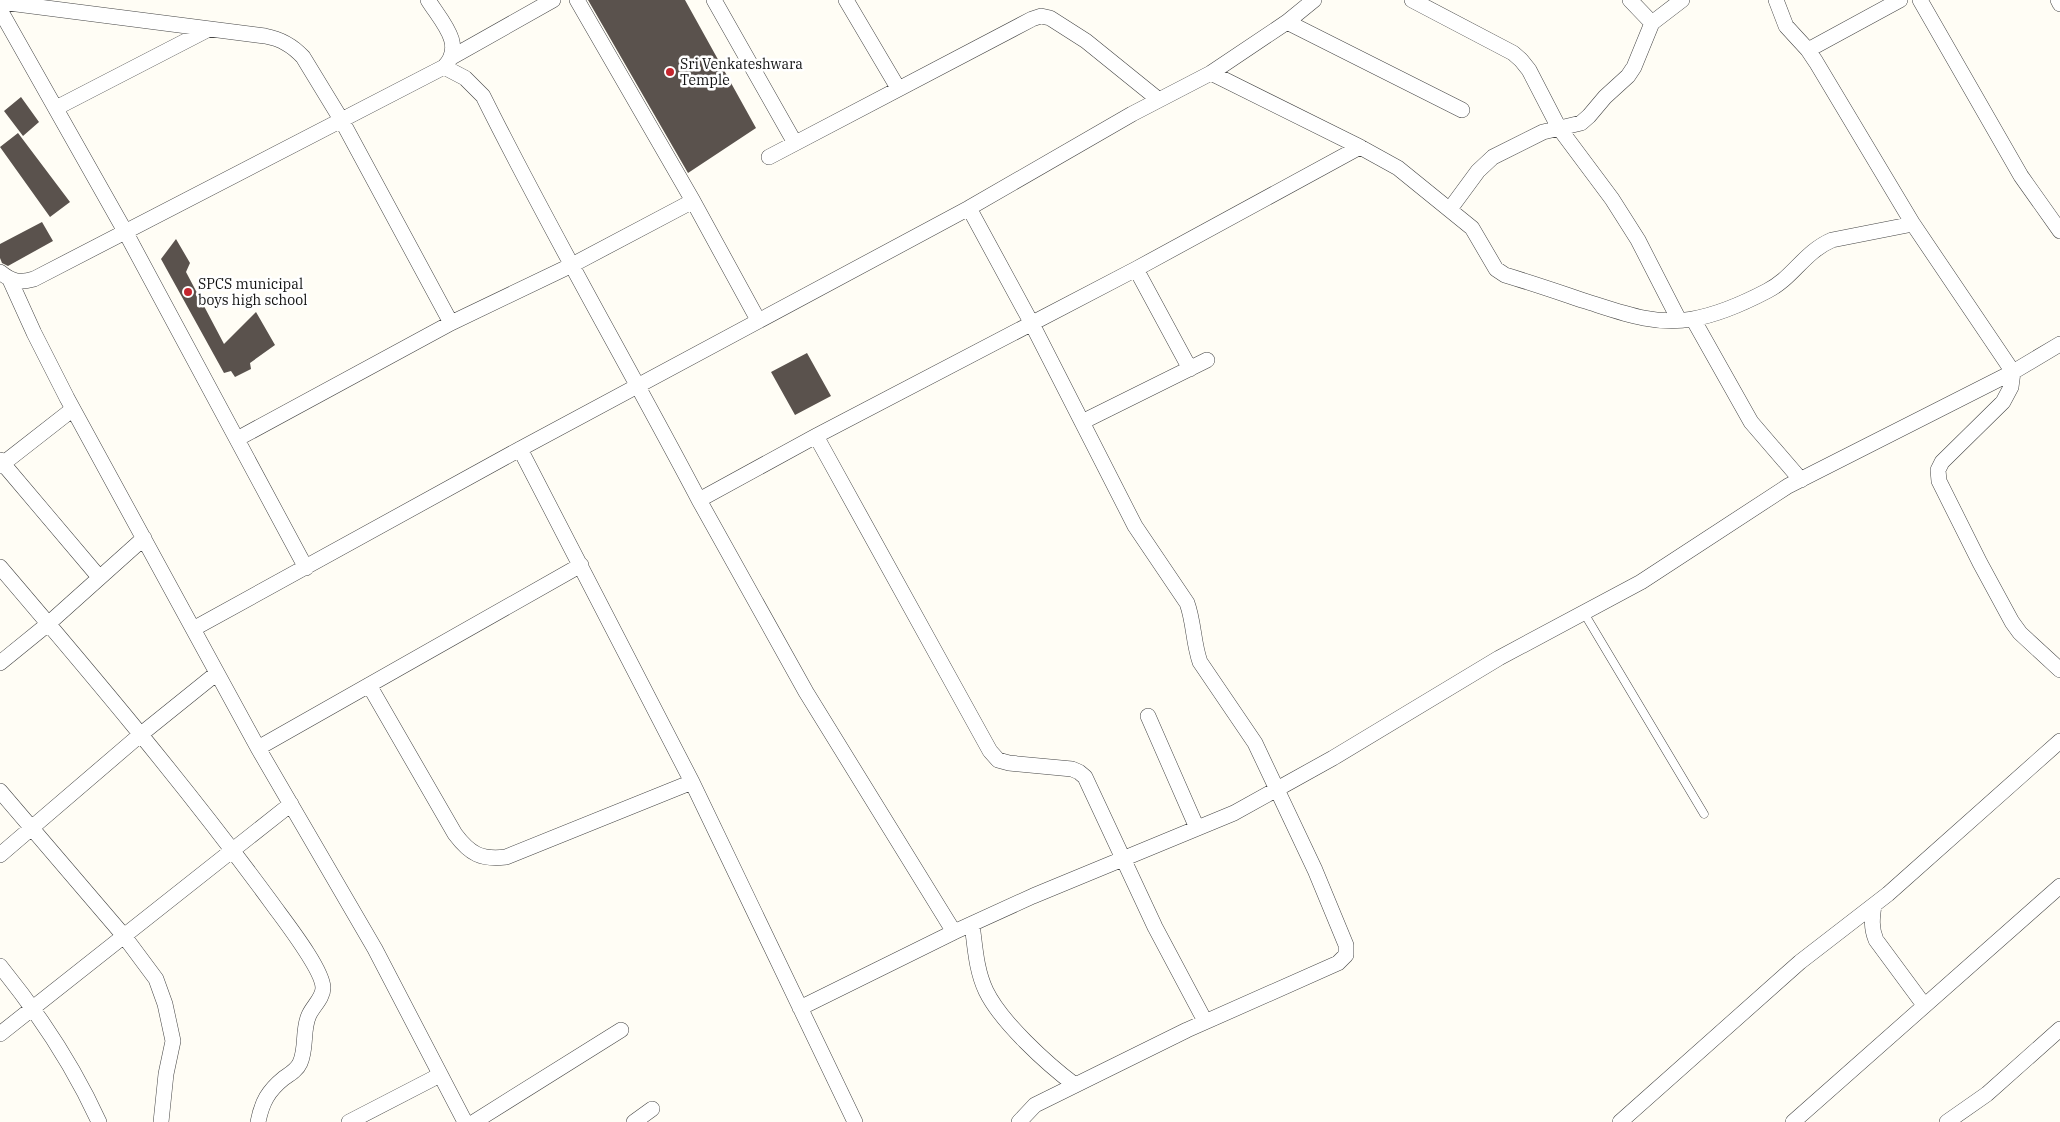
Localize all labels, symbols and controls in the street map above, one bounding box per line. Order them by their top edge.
place label: Sri Venkateshwara Temple [680,55,803,89]
marker: Sri Venkateshwara Temple [664,66,676,78]
place label: SPCS municipal boys high school [198,275,307,309]
marker: SPCS municipal boys high school [182,286,194,298]

